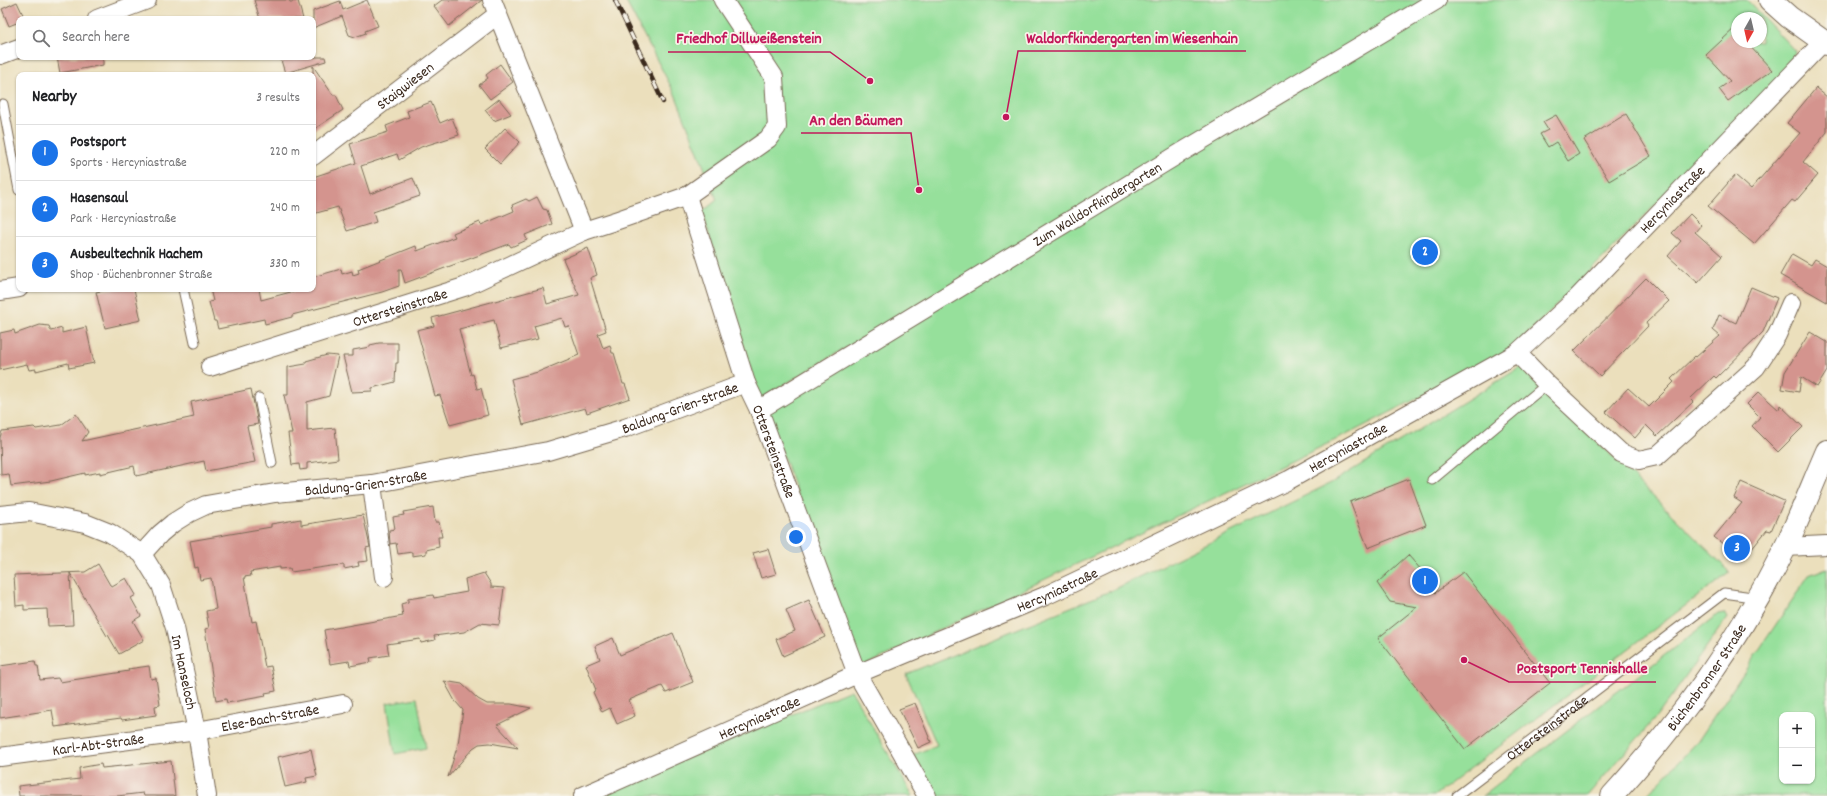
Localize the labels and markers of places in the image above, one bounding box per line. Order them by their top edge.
callout: Waldorfkindergarten im Wiesenhain [1018,23,1246,51]
callout: Friedhof Dillweißenstein [668,24,830,52]
callout: An den Bäumen [801,105,911,133]
pin: 2 [1412,237,1438,267]
pin: 3 [1724,533,1750,563]
pin: 1 [1412,566,1438,596]
callout: Postsport Tennishalle [1509,654,1656,682]

